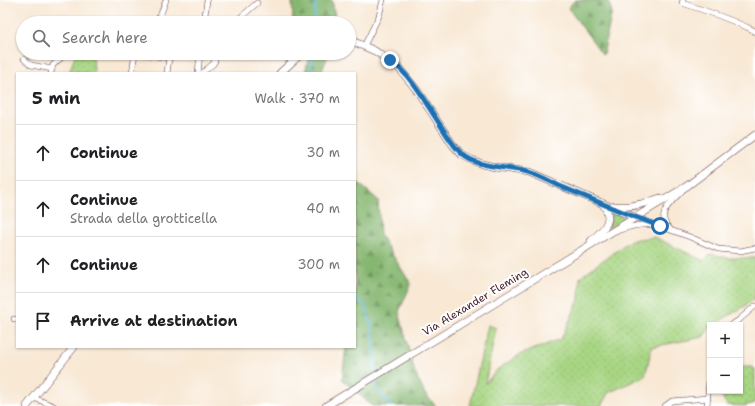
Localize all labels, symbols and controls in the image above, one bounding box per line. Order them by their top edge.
search box [16,16,356,60]
icon: search [30,27,52,49]
text: Search here [62,28,148,48]
route end [381,51,399,69]
text: 5 min [32,87,80,109]
text: Walk · 370 m [255,90,340,107]
icon: ahead [32,142,54,164]
text: Continue [70,143,138,163]
text: 30 m [306,144,340,161]
text: Continue [70,190,138,210]
icon: ahead [32,198,54,220]
text: 40 m [306,200,340,217]
text: Strada della grotticella [70,210,217,227]
route start [651,217,669,235]
icon: ahead [32,254,54,276]
text: Continue [70,255,138,275]
text: 300 m [297,256,340,273]
street label: Via Alexander Fleming [420,264,531,339]
icon: arrive [32,310,54,332]
text: Arrive at destination [70,311,238,331]
map controls [707,322,743,394]
button: + [707,322,743,358]
button: − [707,358,743,394]

